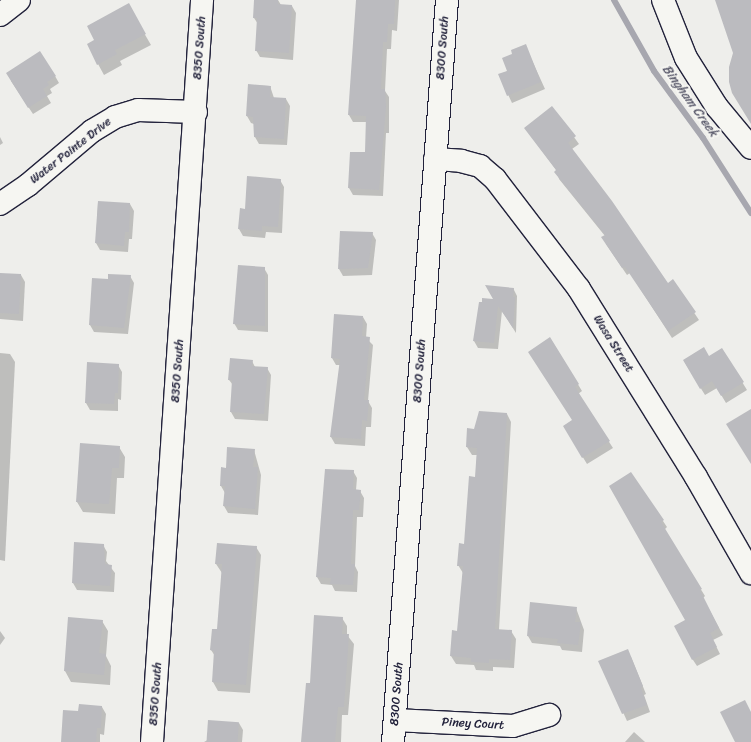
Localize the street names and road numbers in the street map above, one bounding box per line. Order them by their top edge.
street label: 8350 South [191,16,209,80]
street label: 8300 South [434,16,452,80]
street label: Water Pointe Drive [27,115,115,187]
street label: Wasa Street [590,313,636,375]
street label: 8350 South [169,339,187,403]
street label: 8300 South [411,339,429,403]
street label: 8350 South [147,662,165,726]
street label: 8300 South [388,662,406,726]
street label: Piney Court [441,715,505,733]

